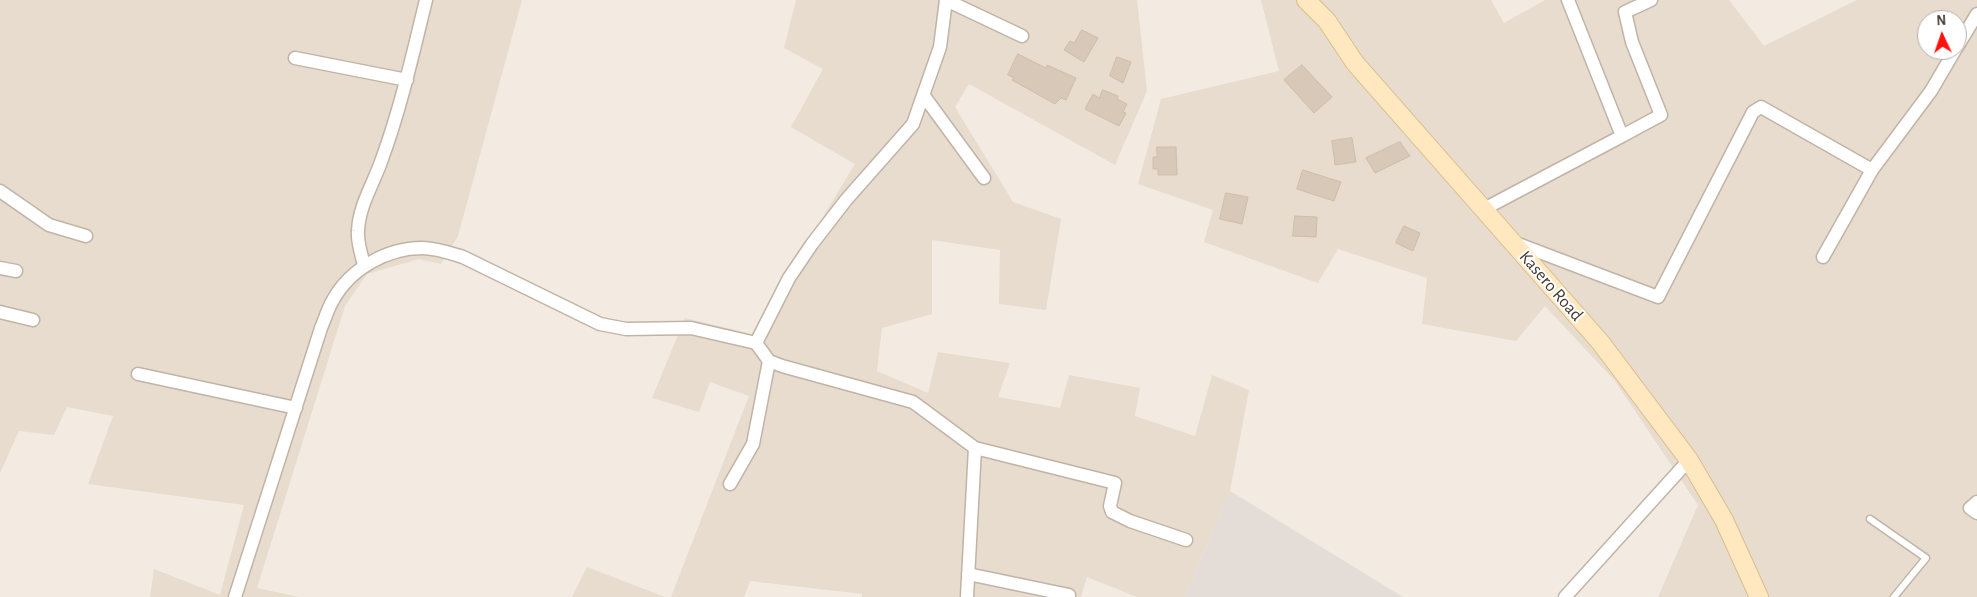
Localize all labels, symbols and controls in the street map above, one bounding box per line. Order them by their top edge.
north arrow [1917,10,1967,60]
text: N [1936,14,1946,28]
street label: Kasero Road [1515,246,1587,326]

